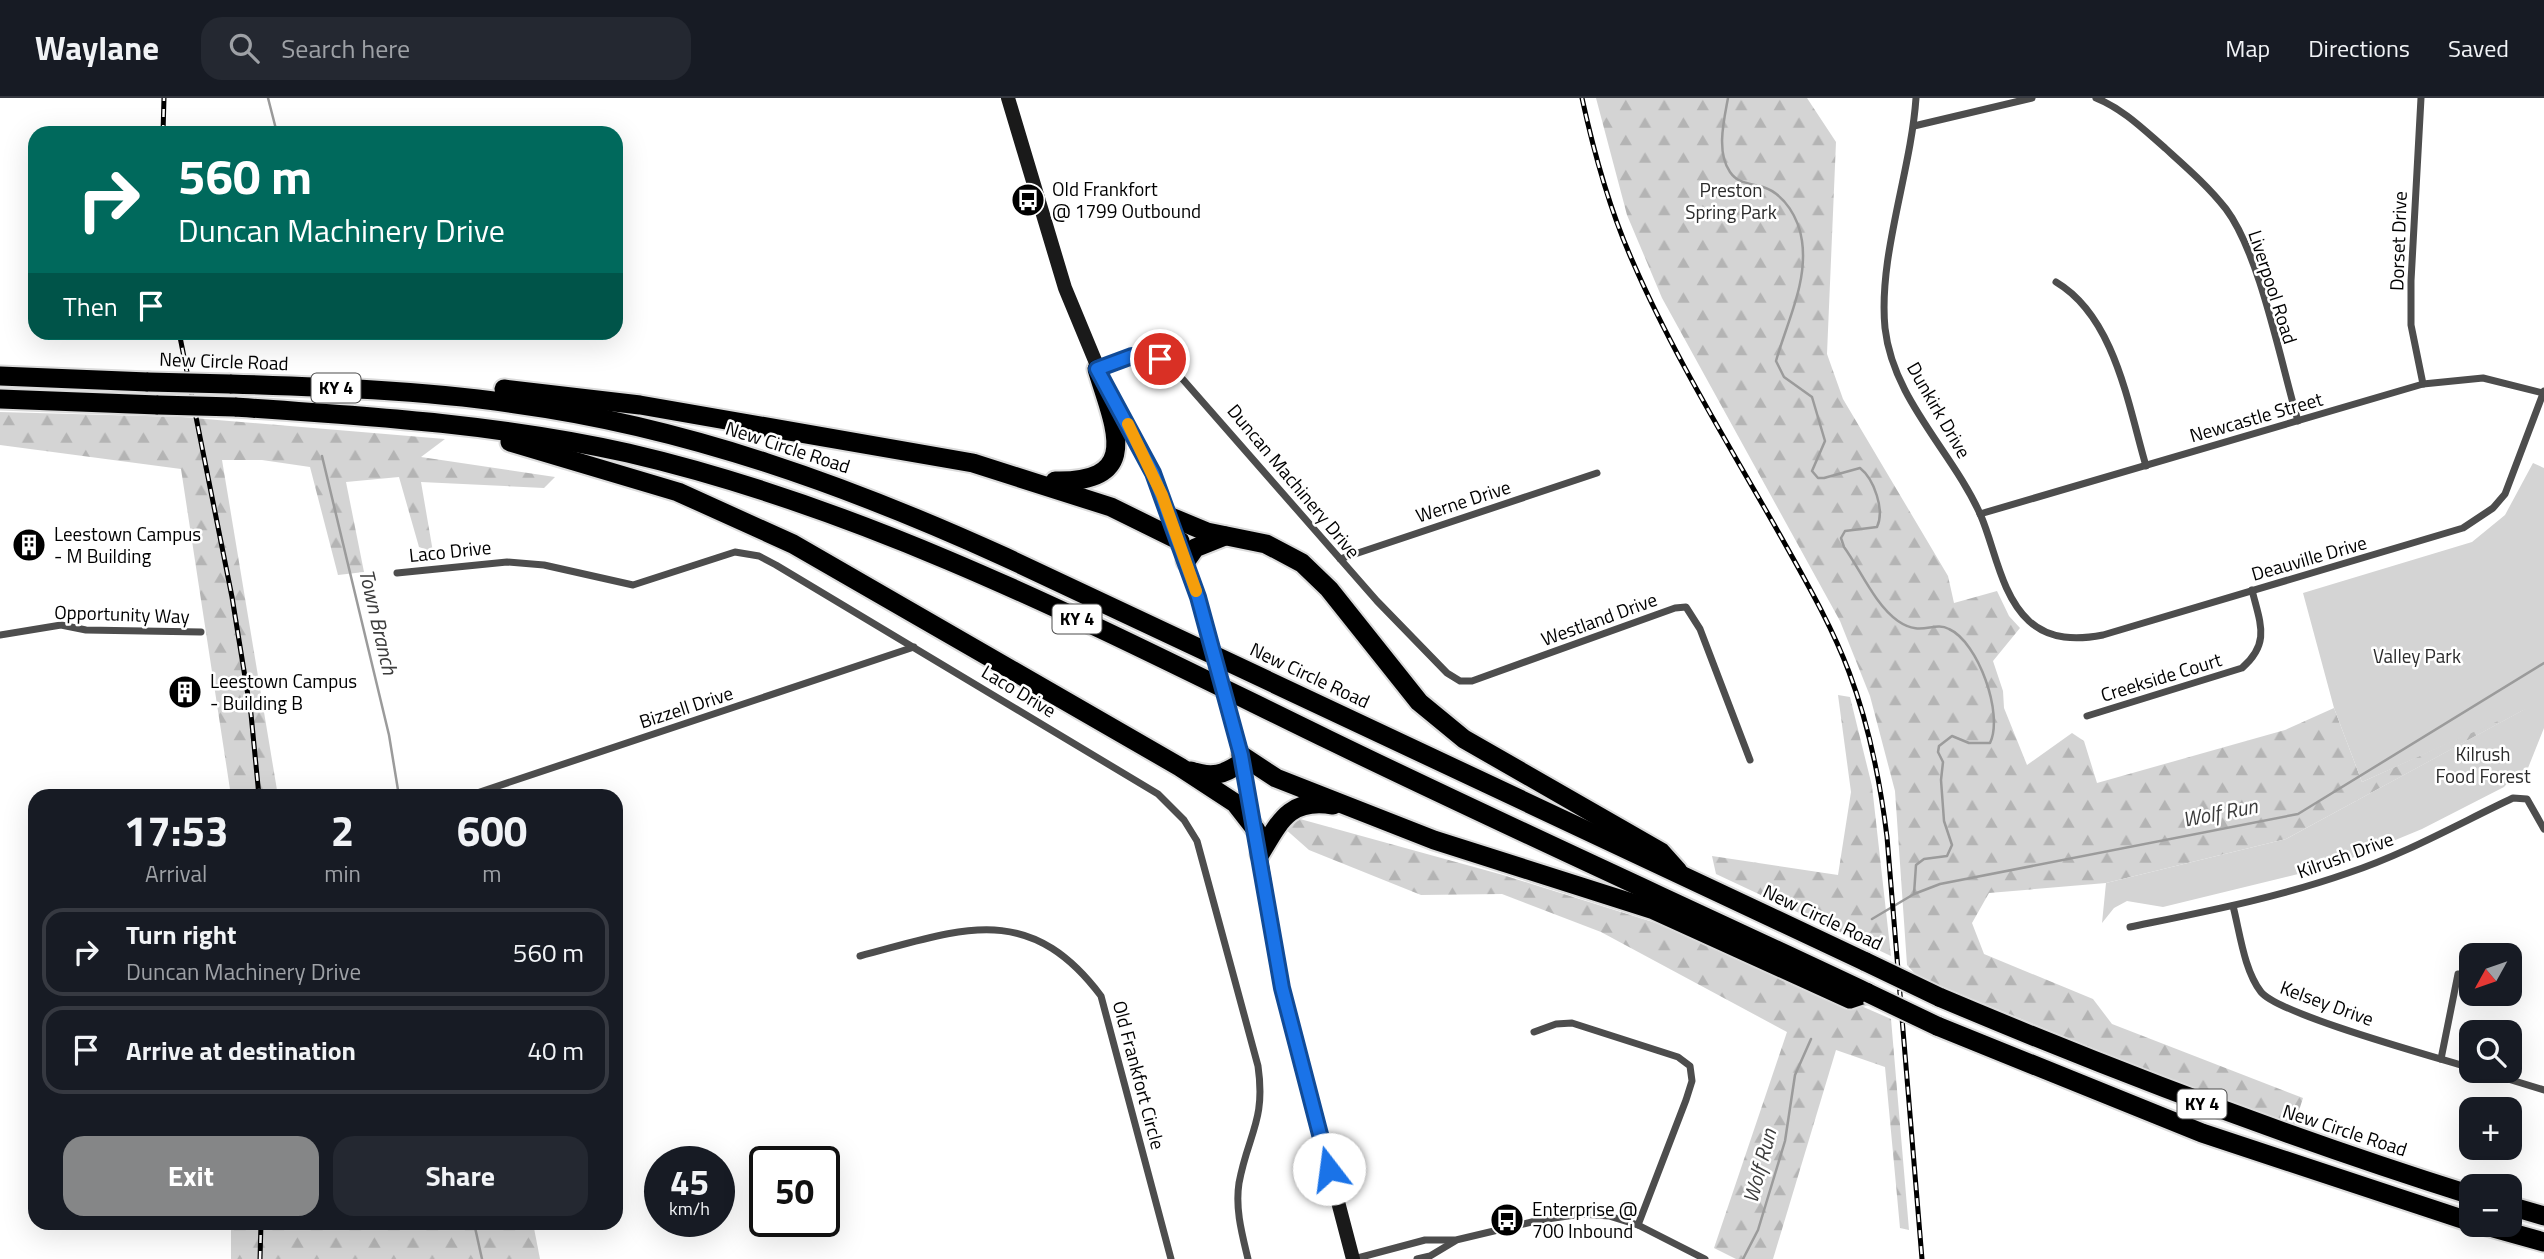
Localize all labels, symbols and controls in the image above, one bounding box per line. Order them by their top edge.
search box [201,17,691,80]
text: Waylane [35,23,159,73]
icon: search [225,29,263,67]
text: Search here [281,29,410,68]
text: Map [2225,30,2270,66]
text: Directions [2308,30,2410,66]
text: Saved [2448,30,2509,66]
text: 560 m [178,138,312,213]
icon: right [63,154,154,245]
place label: Old Frankfort @ 1799 Outbound [1052,174,1201,225]
park label: Preston Spring Park [1685,175,1777,226]
bus stop icon: Old Frankfort @ 1799 Outbound [1009,181,1047,219]
street label: Dorset Drive [2381,191,2414,291]
text: Duncan Machinery Drive [178,206,505,254]
street label: Liverpool Road [2241,226,2306,348]
text: Then [63,287,118,326]
icon: arrive [132,287,170,325]
pin [1130,329,1190,389]
icon: arrive [1141,340,1179,378]
street label: New Circle Road [159,344,289,377]
street label: Dunkirk Drive [1900,356,1979,463]
road number: KY 4 [312,374,360,402]
street label: Newcastle Street [2186,384,2326,449]
street label: Duncan Machinery Drive [1221,397,1368,564]
street label: New Circle Road [722,413,854,480]
street label: Werne Drive [1412,472,1514,529]
place label: Leestown Campus - M Building [54,519,201,570]
building icon: Leestown Campus - M Building [10,526,48,564]
street label: Deauville Drive [2248,527,2370,588]
street label: Laco Drive [407,532,493,569]
water label: Town Branch [351,566,407,678]
street label: Westland Drive [1537,584,1661,653]
street label: Opportunity Way [54,597,190,630]
road number: KY 4 [1052,604,1102,634]
street label: New Circle Road [1245,634,1375,715]
park label: Valley Park [2373,641,2461,670]
street label: Creekside Court [2097,644,2225,709]
street label: Laco Drive [976,657,1062,724]
place label: Leestown Campus - Building B [210,666,357,717]
building icon: Leestown Campus - Building B [166,673,204,711]
street label: Bizzell Drive [635,678,737,735]
park label: Kilrush Food Forest [2435,739,2531,790]
water label: Wolf Run [2180,789,2261,835]
text: 17:53 [124,798,229,862]
text: 2 [331,798,354,862]
text: 600 [457,798,527,862]
street label: Kilrush Drive [2293,824,2397,885]
text: Arrival [145,856,207,891]
text: min [324,856,361,891]
text: m [482,856,502,891]
street label: New Circle Road [1758,876,1888,957]
text: Turn right [126,915,237,954]
icon: right [67,933,105,971]
text: 560 m [513,933,584,972]
north arrow [2459,943,2522,1006]
map controls [2459,943,2522,1237]
text: Duncan Machinery Drive [126,954,361,989]
street label: Kelsey Drive [2276,972,2378,1033]
street label: Old Frankfort Circle [1106,997,1173,1152]
button: search [2459,1020,2522,1083]
icon: arrive [67,1031,105,1069]
text: Arrive at destination [126,1031,356,1070]
text: 40 m [527,1031,584,1070]
road number: KY 4 [2178,1090,2226,1119]
street label: New Circle Road [2279,1096,2411,1163]
button: + [2459,1097,2522,1160]
water label: Wolf Run [1734,1125,1784,1206]
position arrow [1292,1132,1366,1206]
button: Exit [63,1136,319,1216]
button: Share [333,1136,588,1216]
speed limit sign: 50 [749,1146,840,1237]
text: 45 [670,1155,709,1209]
button: − [2459,1174,2522,1237]
place label: Enterprise @ 700 Inbound [1532,1194,1637,1245]
text: km/h [669,1195,710,1222]
bus stop icon: Enterprise @ 700 Inbound [1488,1201,1526,1239]

